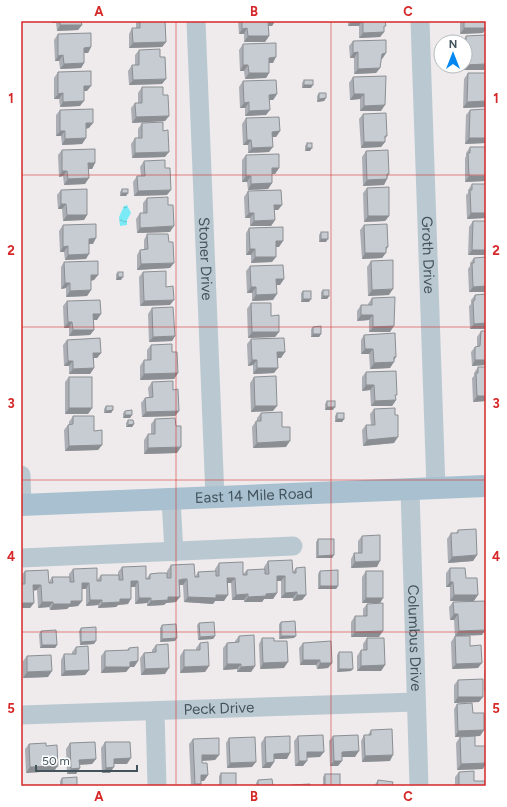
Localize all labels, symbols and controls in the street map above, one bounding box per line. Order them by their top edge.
text: A [94,4,104,19]
text: B [250,4,258,19]
text: C [403,4,413,19]
north arrow [433,34,473,74]
text: N [449,38,457,51]
text: 1 [8,91,14,106]
text: 1 [493,91,499,106]
street label: Groth Drive [418,216,438,294]
street label: Stoner Drive [195,217,216,301]
text: 2 [7,243,15,258]
text: 2 [492,243,500,258]
text: 3 [7,396,15,411]
text: 3 [492,396,500,411]
street label: East 14 Mile Road [194,484,313,507]
text: 4 [7,549,15,564]
text: 4 [492,549,500,564]
street label: Columbus Drive [404,584,425,691]
street label: Peck Drive [183,698,254,719]
text: 5 [7,701,15,716]
text: 5 [492,701,500,716]
scale bar [36,747,137,773]
text: 50 m [42,754,70,768]
text: A [94,789,104,804]
text: B [250,789,258,804]
text: C [403,789,413,804]

